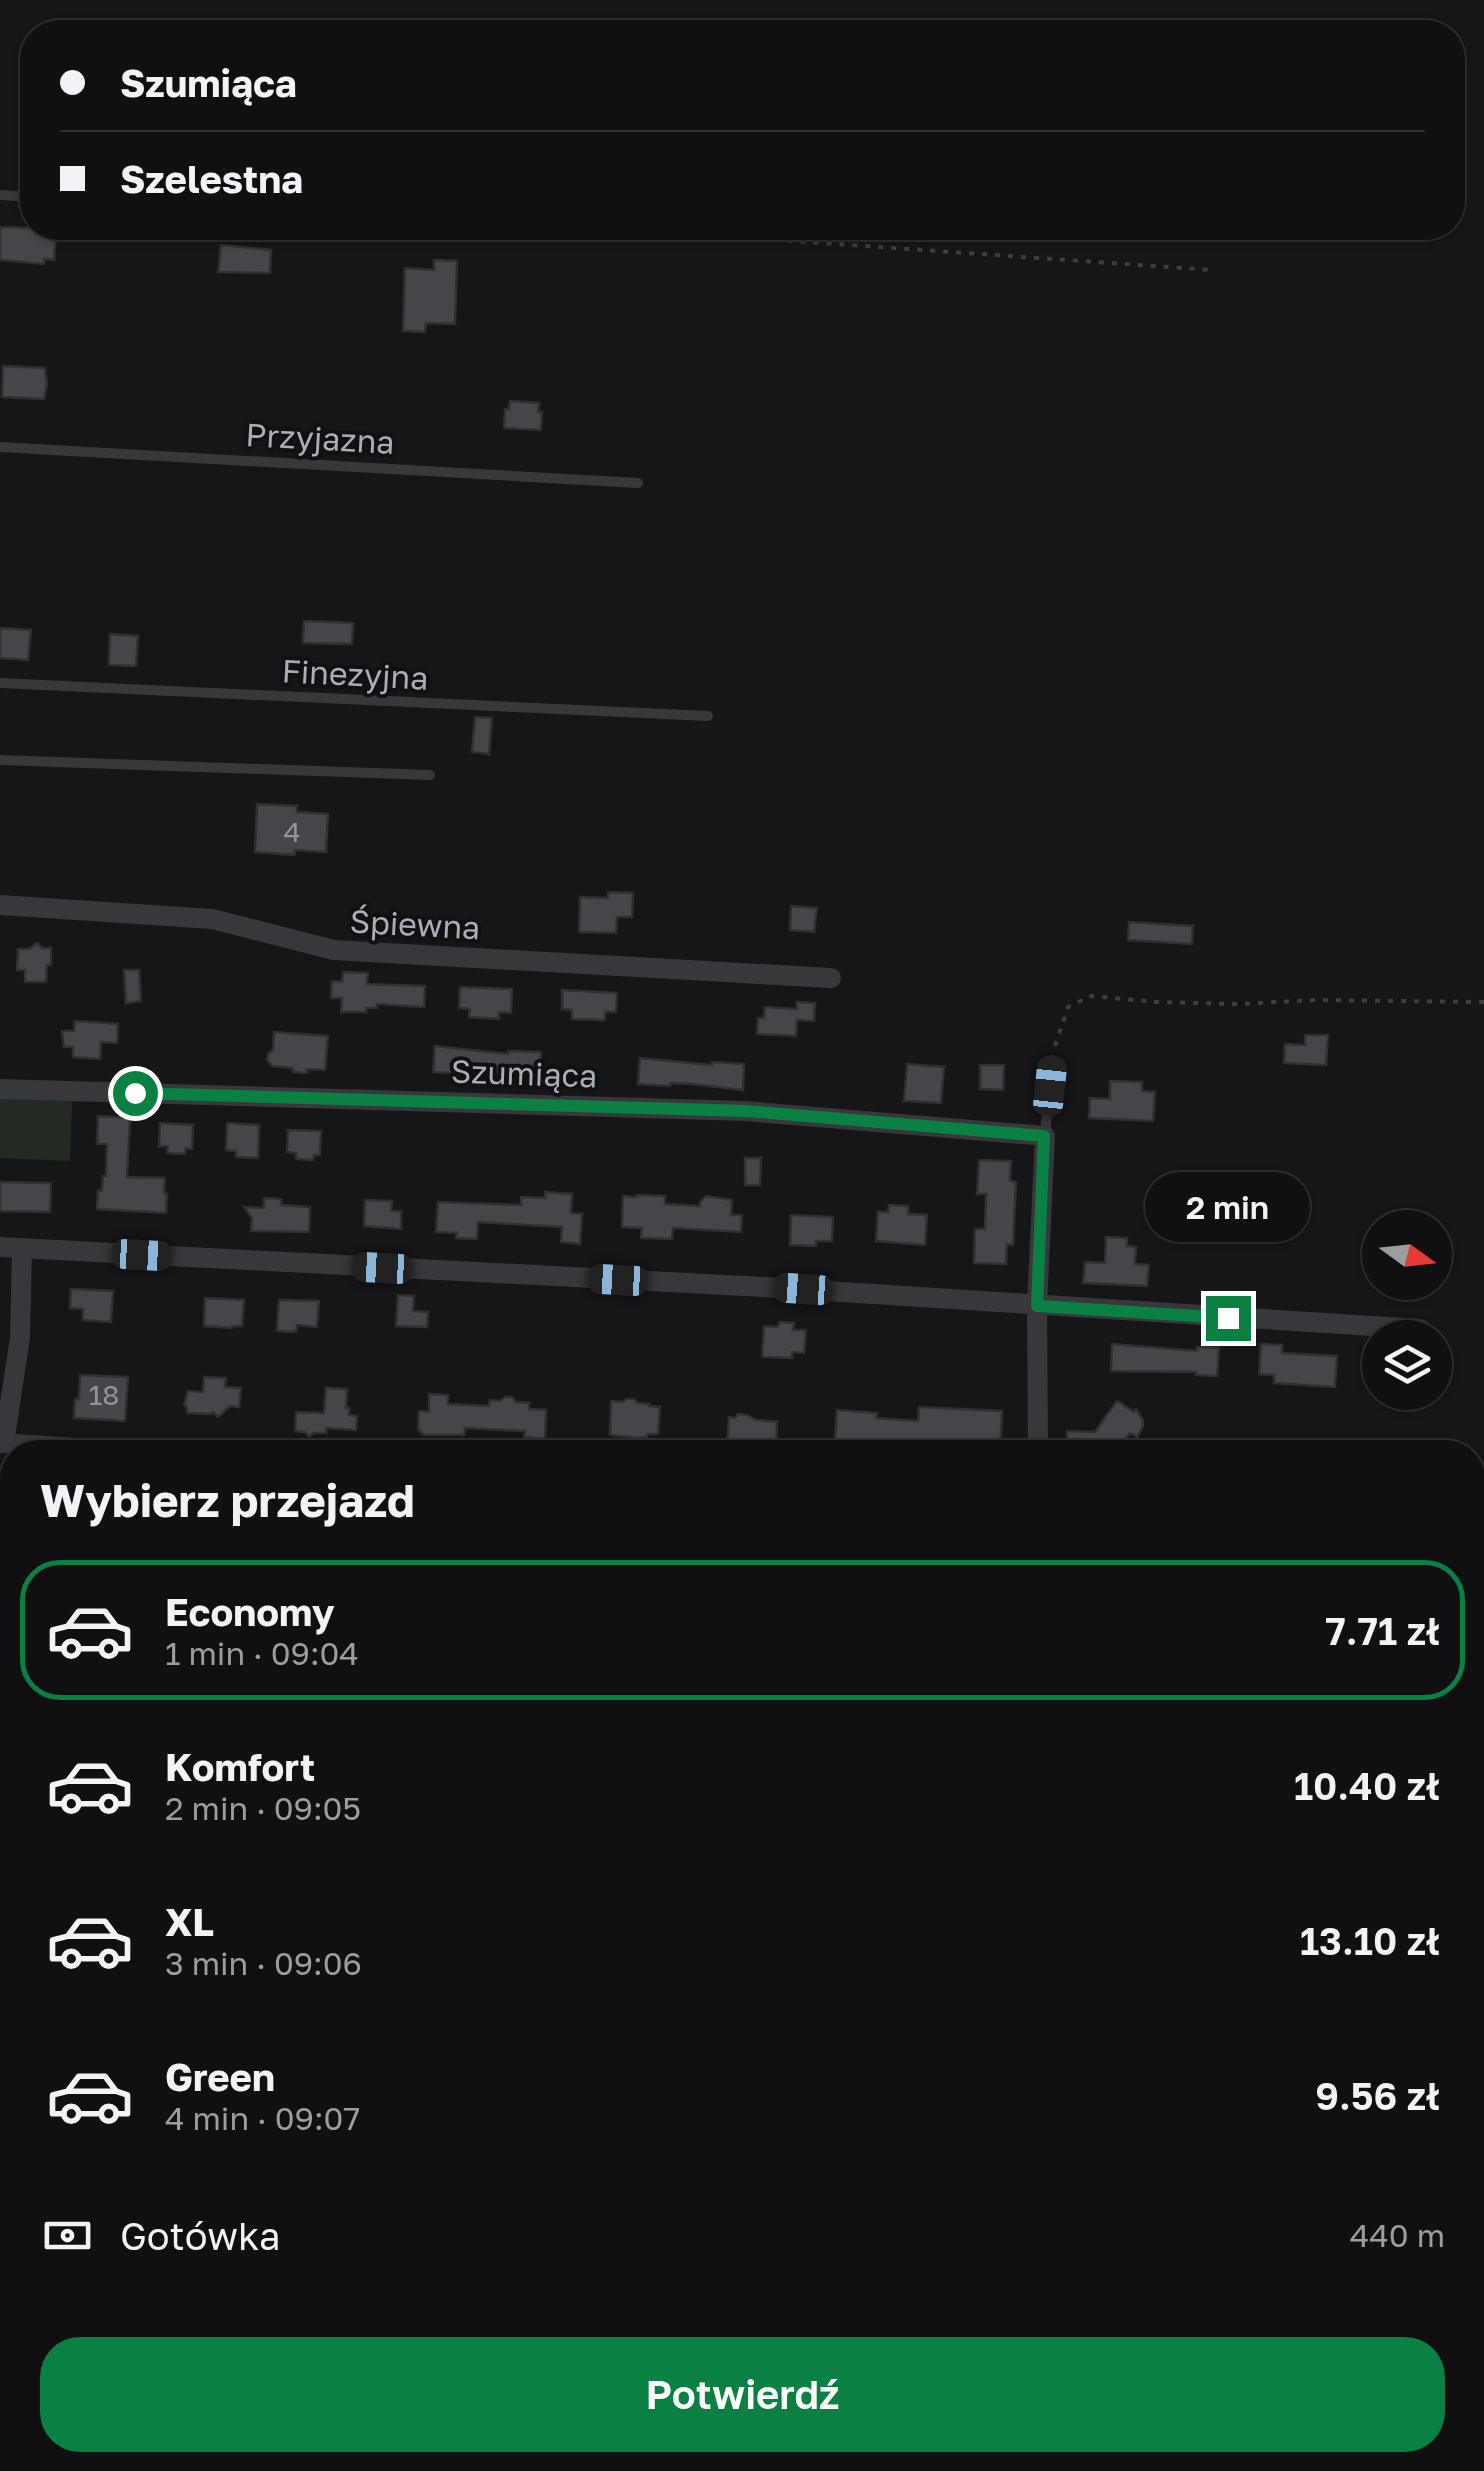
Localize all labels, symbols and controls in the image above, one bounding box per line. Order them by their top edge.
text: Szumiąca [120,60,297,105]
text: Szelestna [120,156,303,201]
street label: Przyjazna [245,415,395,461]
street label: Finezyjna [281,651,429,697]
house number: 4 [283,815,301,848]
street label: Śpiewna [349,902,481,946]
street label: Szumiąca [450,1051,598,1095]
car [1032,1055,1068,1117]
route start [113,1071,158,1116]
callout: 2 min [1146,1173,1310,1243]
text: 2 min [1186,1188,1269,1226]
north arrow [1362,1210,1452,1300]
map controls [1362,1210,1452,1410]
car [111,1238,173,1272]
car [351,1251,413,1285]
car [587,1263,649,1297]
car [772,1272,834,1306]
route end [1206,1296,1251,1341]
button: layers [1362,1320,1452,1410]
house number: 18 [89,1378,119,1411]
text: Wybierz przejazd [40,1473,415,1527]
icon: car [45,1585,135,1675]
text: Economy [165,1589,334,1634]
text: 7.71 zł [1325,1608,1440,1653]
text: 1 min · 09:04 [165,1634,359,1672]
icon: car [45,1740,135,1830]
text: Komfort [165,1744,315,1789]
text: 10.40 zł [1294,1763,1440,1808]
text: 2 min · 09:05 [165,1789,361,1827]
icon: car [45,1895,135,1985]
text: XL [165,1899,214,1944]
text: 13.10 zł [1300,1918,1440,1963]
text: 3 min · 09:06 [165,1944,362,1982]
icon: car [45,2050,135,2140]
text: Green [165,2054,275,2099]
text: 9.56 zł [1315,2073,1440,2118]
text: 4 min · 09:07 [165,2099,360,2137]
icon: cash [40,2208,95,2263]
text: Gotówka [120,2213,281,2258]
text: 440 m [1350,2216,1445,2254]
button: Potwierdź [40,2337,1445,2452]

